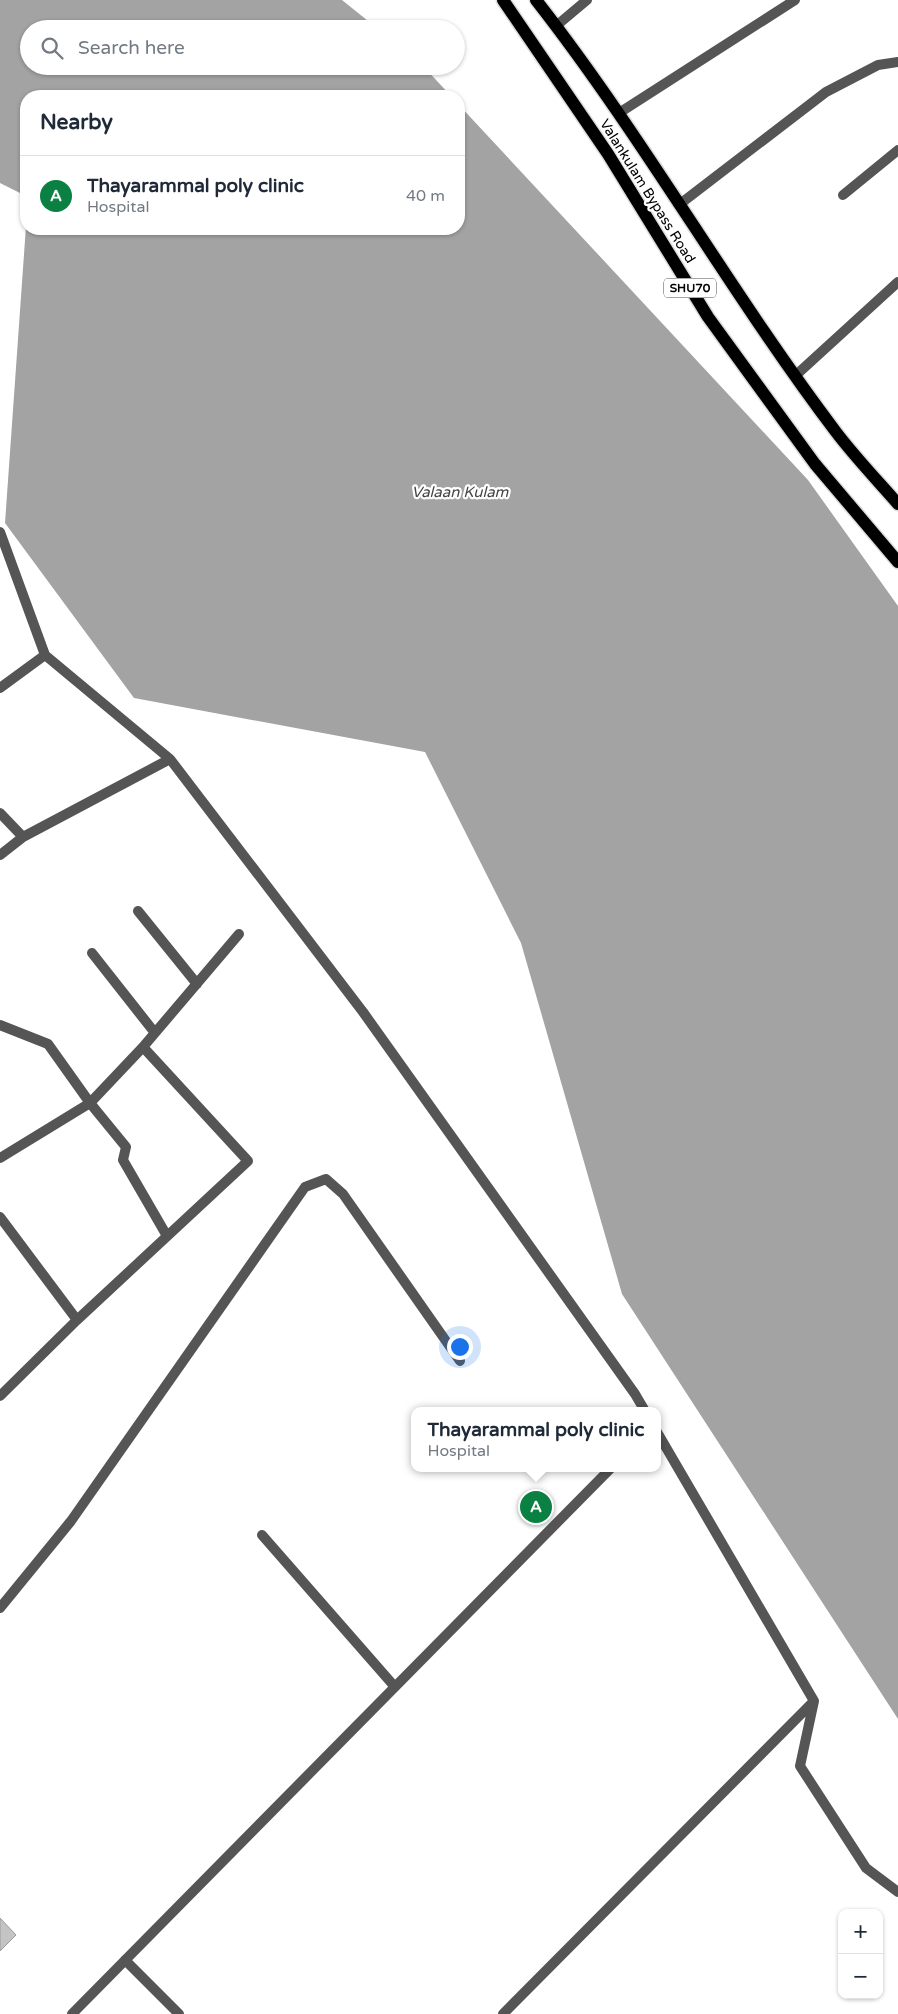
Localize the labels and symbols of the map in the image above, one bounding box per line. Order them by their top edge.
street label: Valankulam Bypass Road [596,116,699,266]
road number: SHU70 [664,278,716,298]
water label: Valaan Kulam [412,483,510,501]
your location [447,1334,473,1360]
pin: A [520,1488,552,1526]

